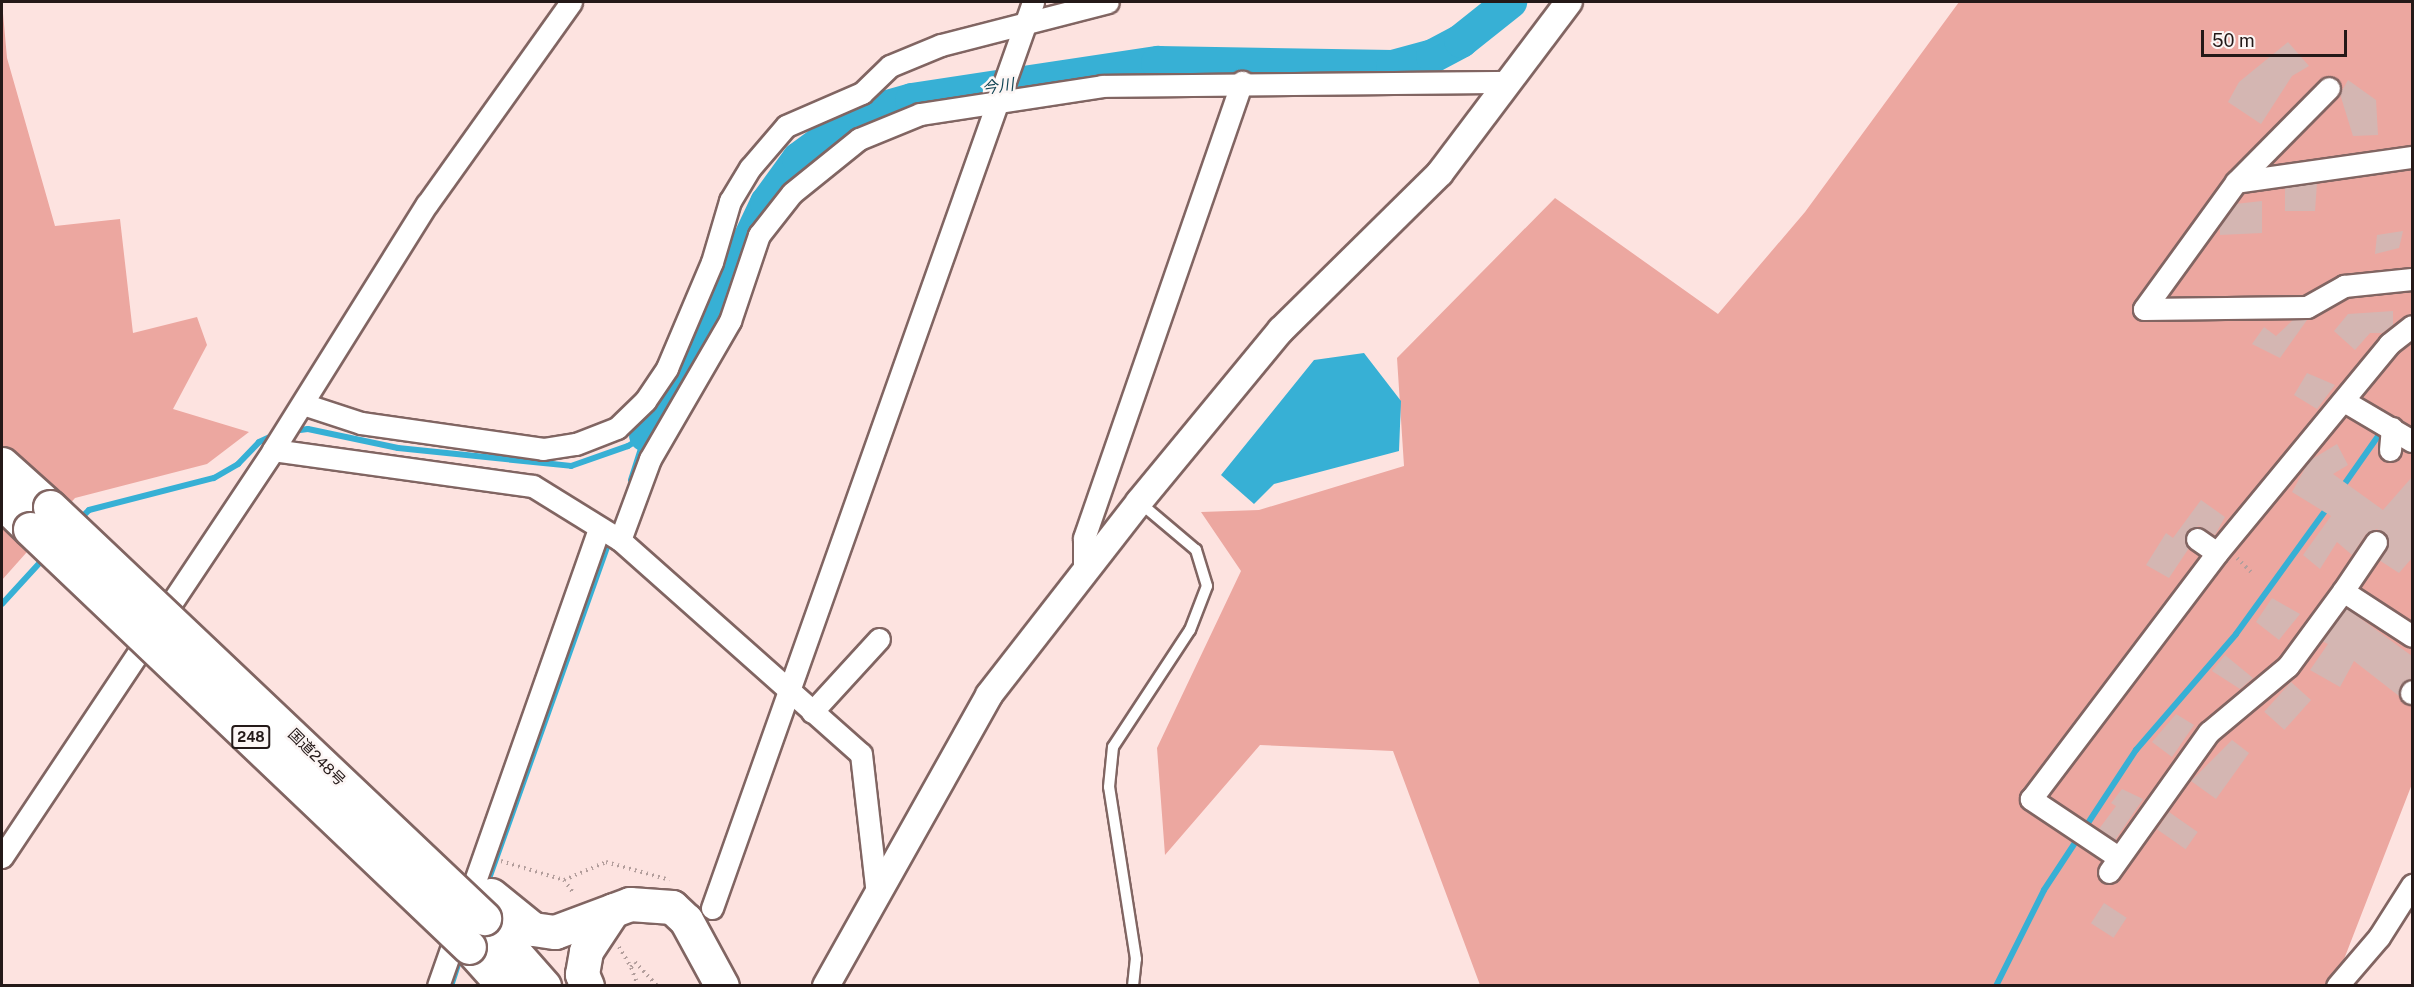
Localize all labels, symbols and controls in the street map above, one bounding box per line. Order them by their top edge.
scale bar [2204,18,2350,56]
text: 50 m [2212,30,2255,51]
water label: 今川 [981,75,1015,99]
street label: 国道248号 [285,725,349,789]
road number: 248 [230,726,272,748]

